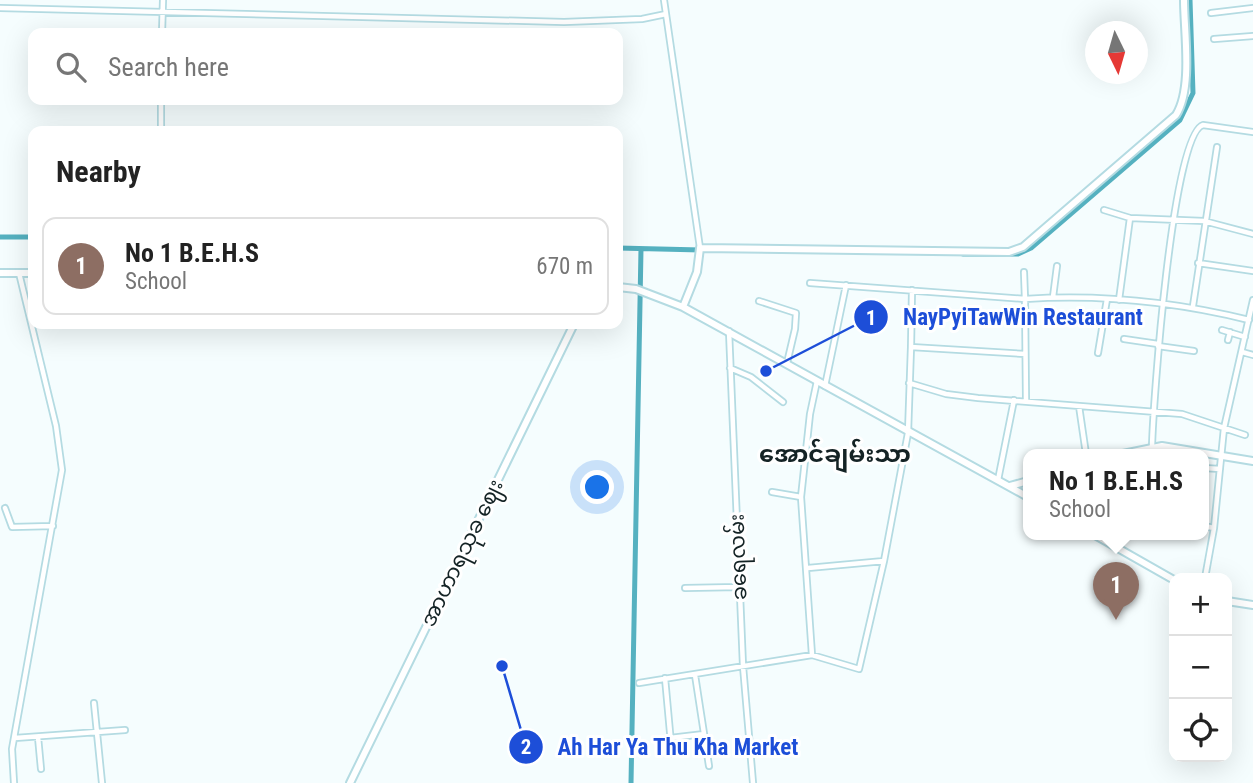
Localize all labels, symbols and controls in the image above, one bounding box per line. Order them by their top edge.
north arrow [1085,21,1148,84]
search box [28,28,623,105]
icon: search [52,48,90,86]
text: Search here [108,52,229,82]
text: Nearby [56,154,141,189]
text: No 1 B.E.H.S [125,238,259,268]
text: 1 [75,253,87,280]
text: 670 m [536,253,593,280]
text: School [125,268,187,295]
callout: NayPyiTawWin Restaurant [854,295,1157,339]
text: NayPyiTawWin Restaurant [903,304,1143,331]
text: 1 [866,306,876,330]
district label: အောင်ချမ်းသာ [759,438,911,474]
popup [1023,449,1209,540]
text: No 1 B.E.H.S [1049,466,1183,496]
your location [580,470,614,504]
street label: အာဟာရသုခ ဈေး [416,475,513,633]
text: School [1049,496,1111,523]
street label: ခရေလမ်း [720,513,757,601]
pin: 1 [1093,562,1139,620]
map controls [1169,573,1232,762]
button: + [1169,573,1232,636]
button: − [1169,636,1232,699]
button: locate [1169,699,1232,762]
callout: Ah Har Ya Thu Kha Market [508,725,812,769]
text: Ah Har Ya Thu Kha Market [558,734,798,761]
text: 2 [521,735,531,759]

